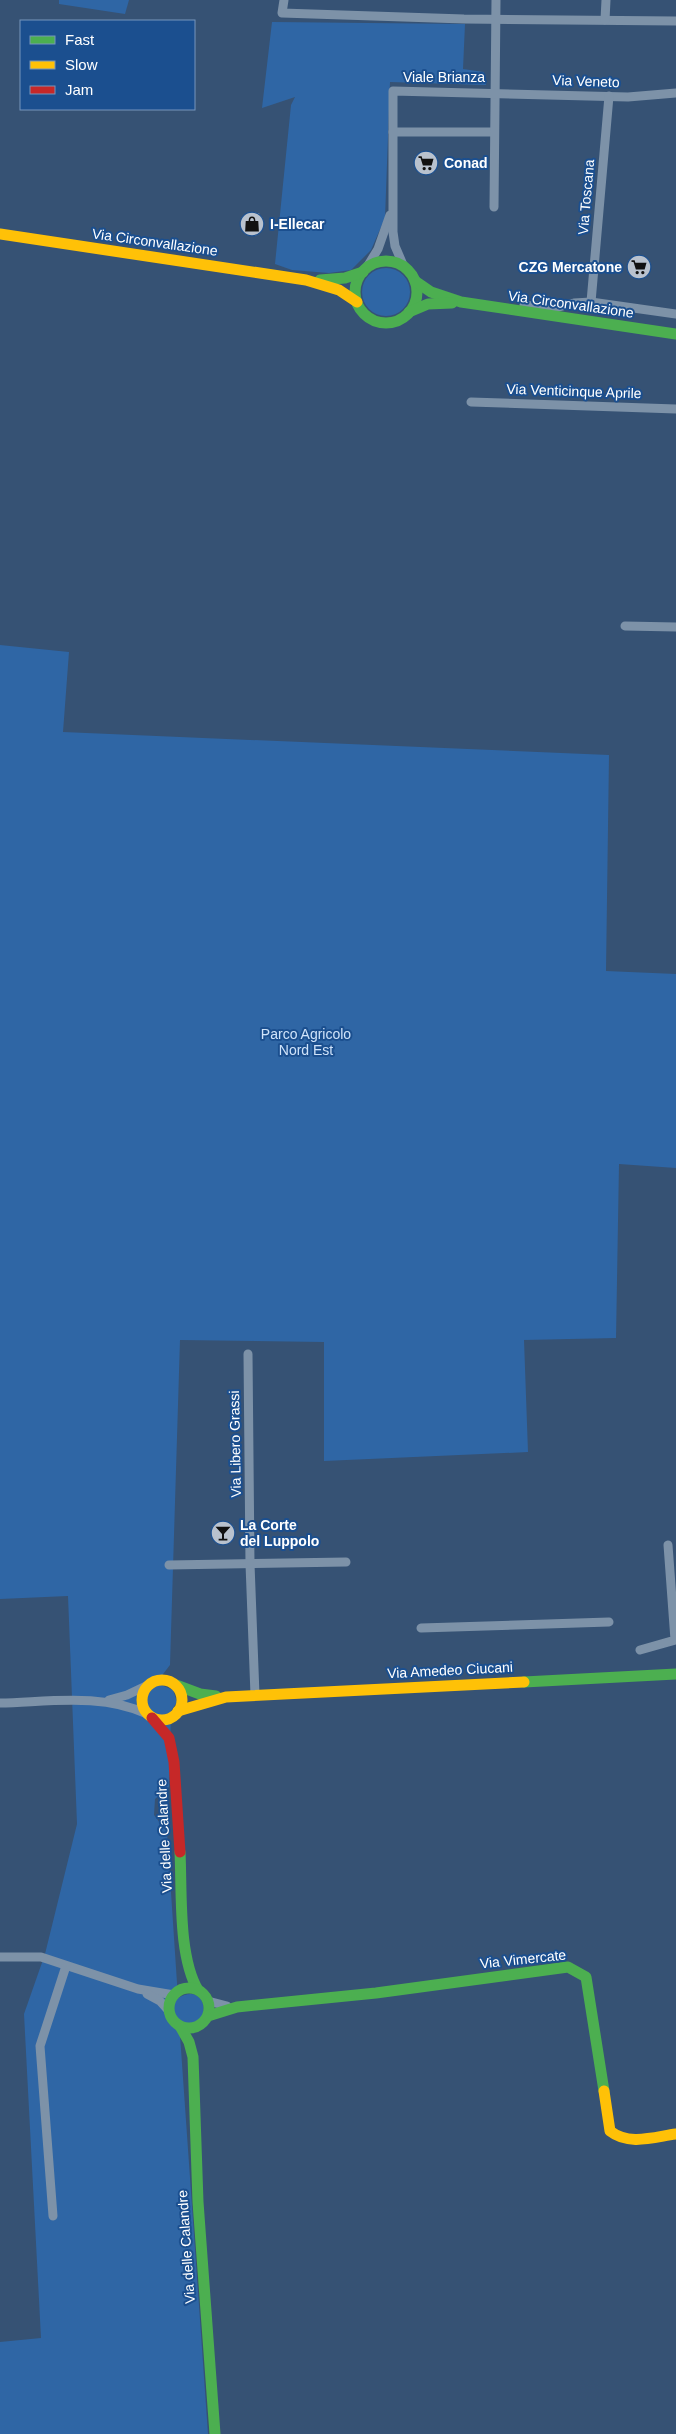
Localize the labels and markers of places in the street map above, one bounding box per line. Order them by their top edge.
supermarket icon: Conad [413,150,439,176]
place label: Conad [444,155,488,171]
shop icon: I-Ellecar [239,211,265,237]
place label: I-Ellecar [270,216,325,232]
supermarket icon: CZG Mercatone [626,254,652,280]
place label: CZG Mercatone [519,259,622,275]
place label: La Corte del Luppolo [240,1517,319,1549]
bar icon: La Corte del Luppolo [210,1520,236,1546]

